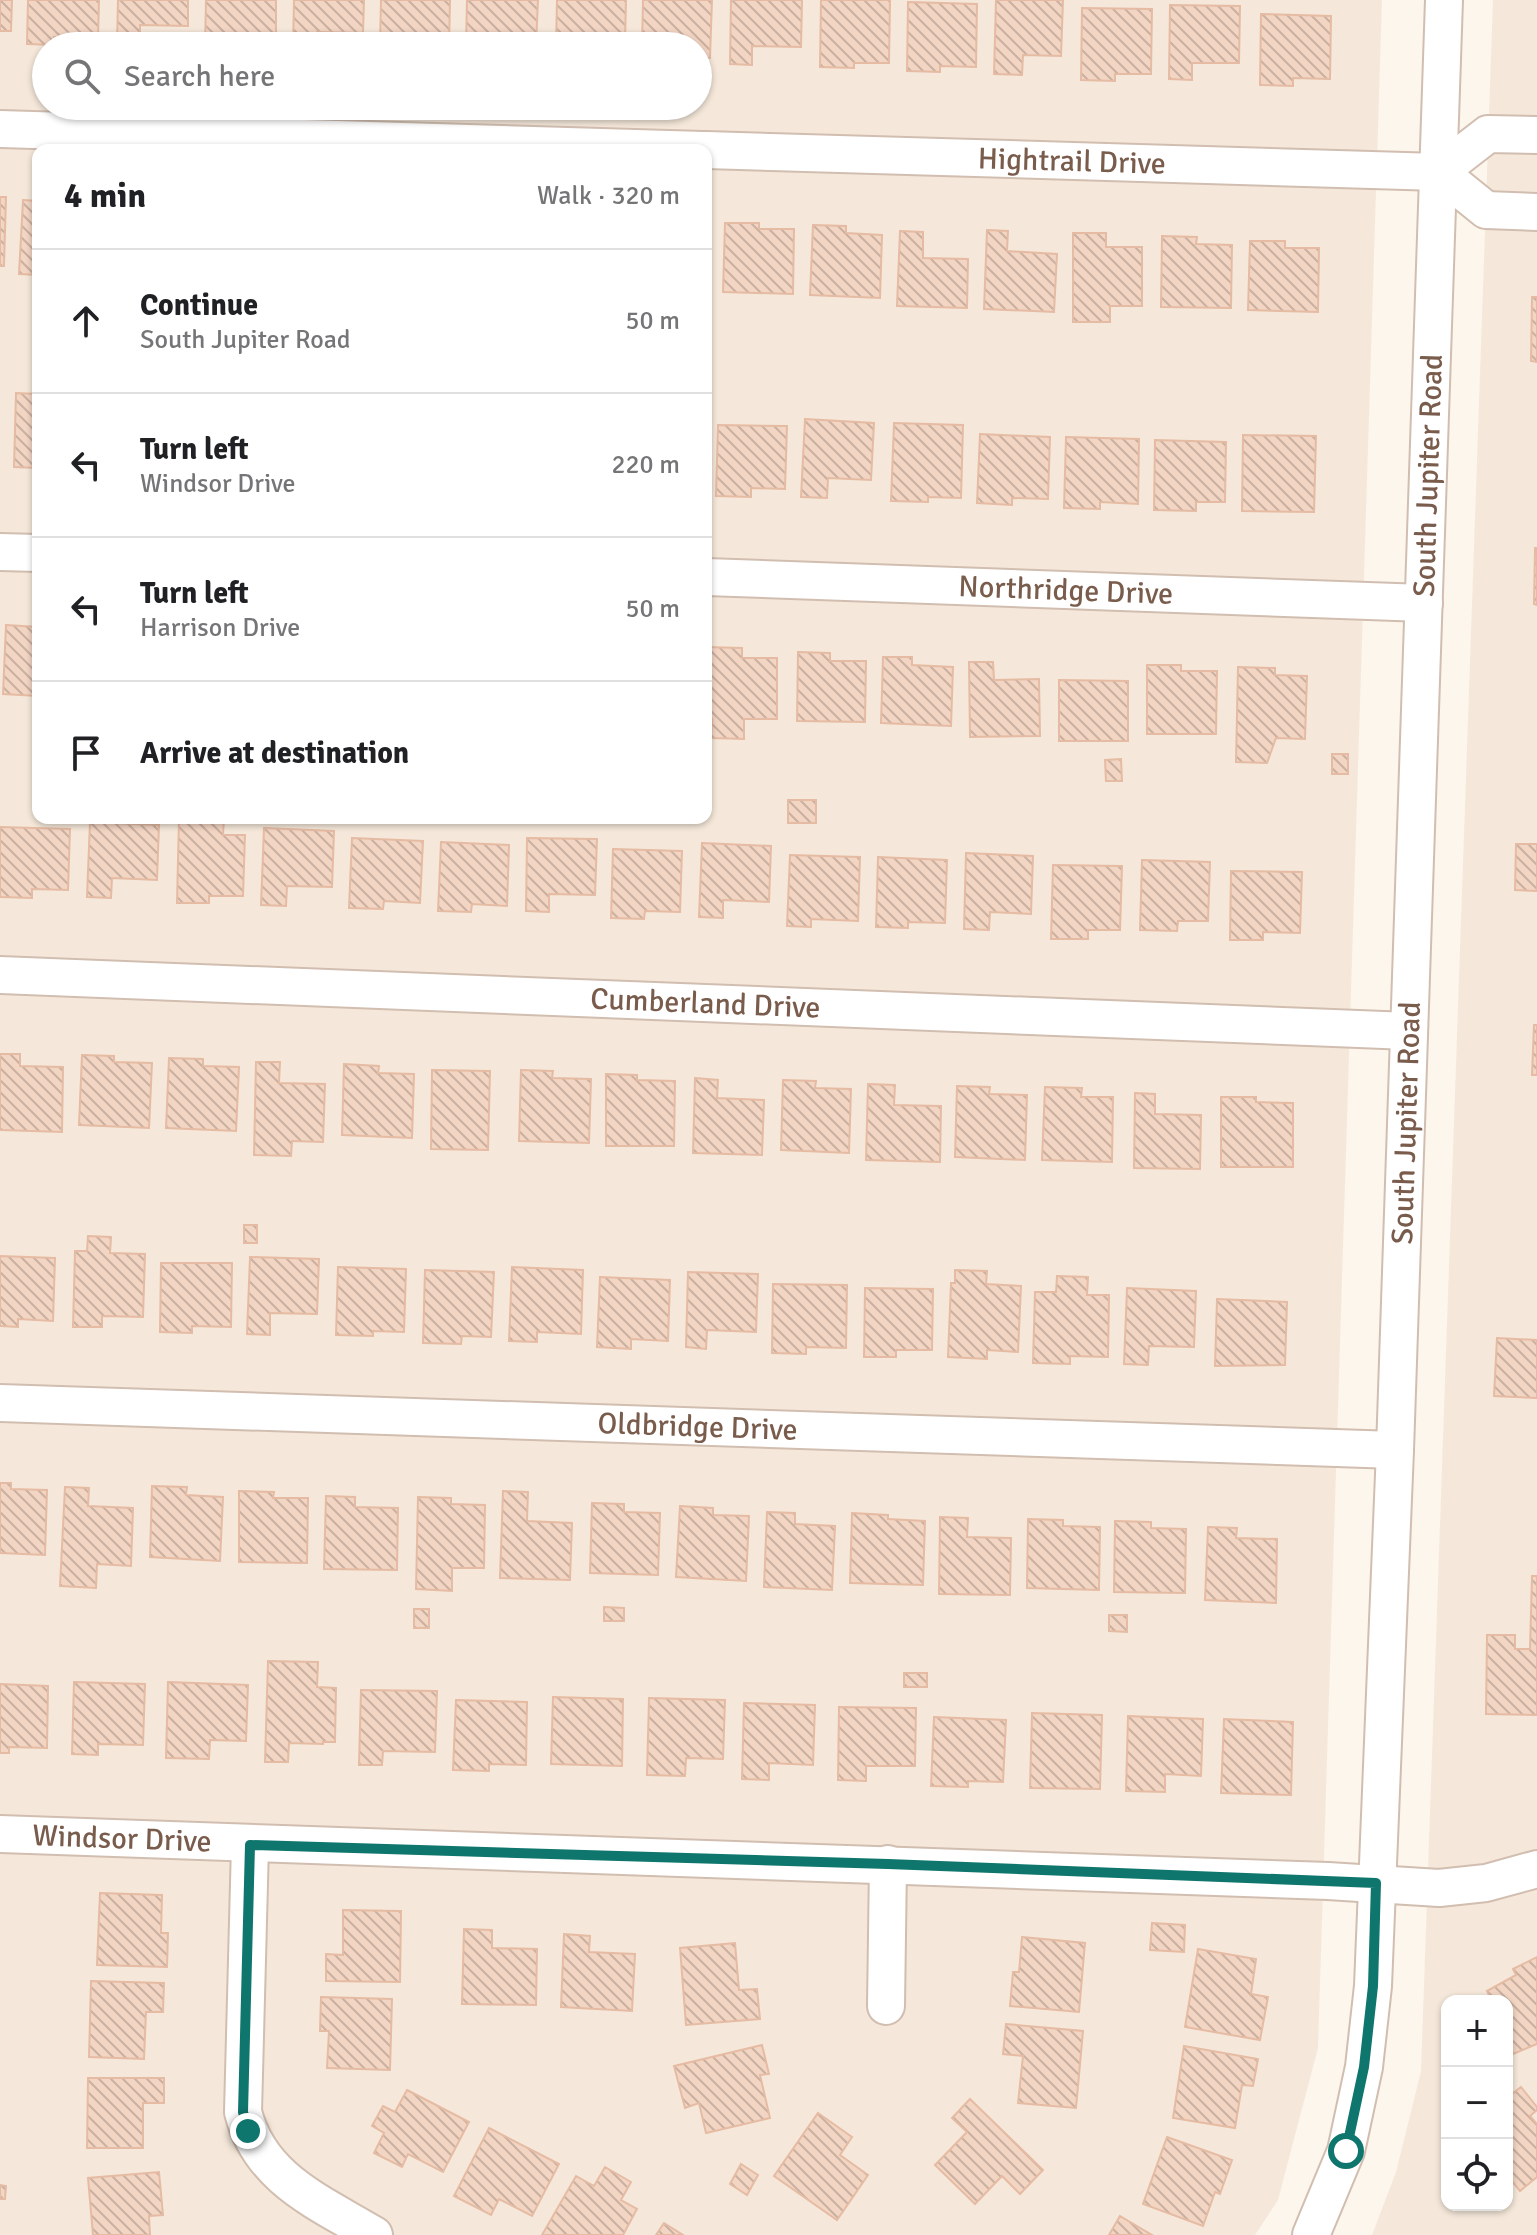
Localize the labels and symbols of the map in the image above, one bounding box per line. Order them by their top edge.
street label: Hightrail Drive [977,140,1166,182]
street label: South Jupiter Road [1405,353,1451,598]
street label: Northridge Drive [958,568,1174,612]
street label: Cumberland Drive [590,980,821,1026]
street label: South Jupiter Road [1383,1001,1429,1245]
street label: Oldbridge Drive [597,1405,798,1448]
street label: Windsor Drive [32,1817,212,1860]
route end [230,2113,266,2149]
route start [1328,2133,1364,2169]

